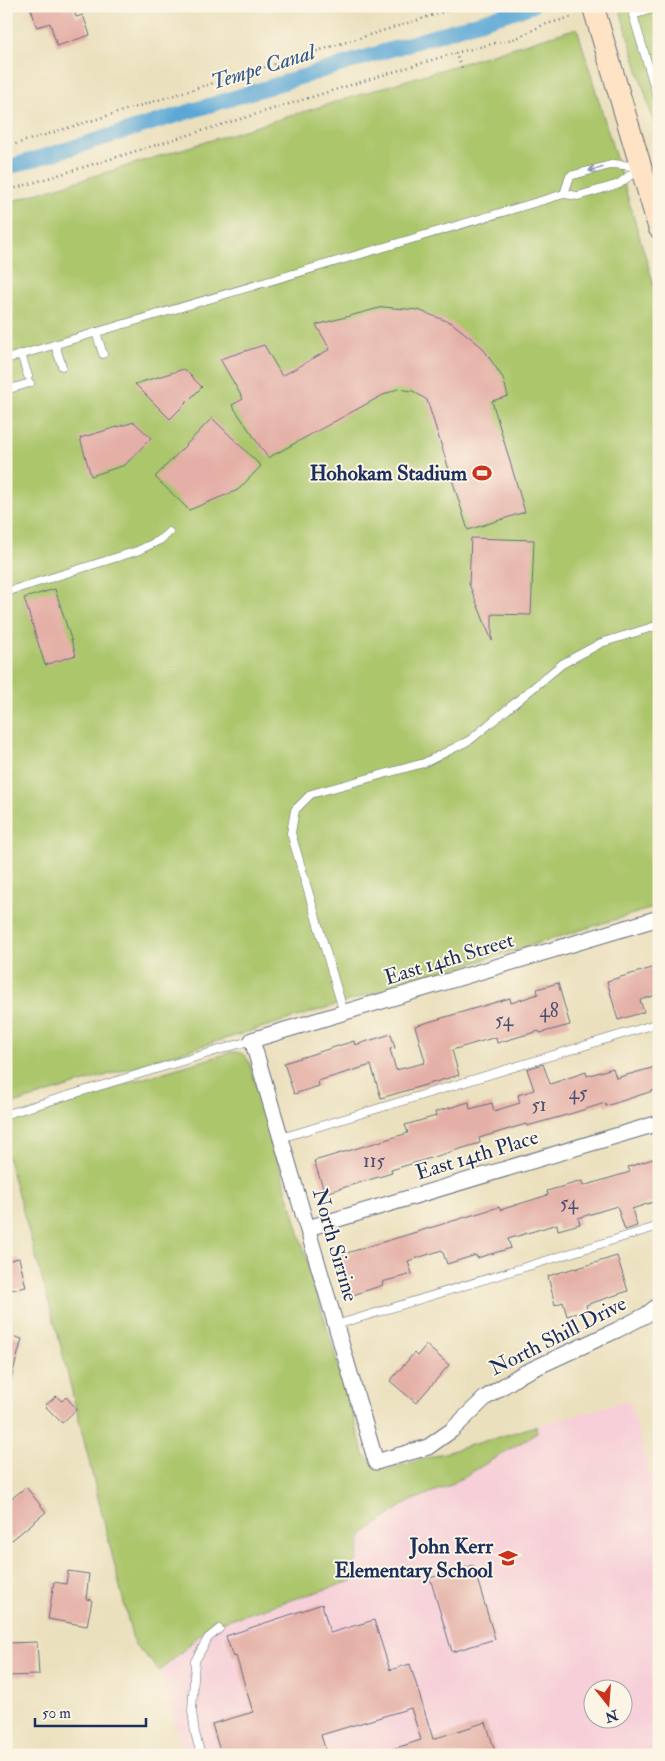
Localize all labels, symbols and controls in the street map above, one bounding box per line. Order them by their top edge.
water label: Tempe Canal [208,37,320,96]
one-way arrow [588,164,604,174]
place label: Hohokam Stadium [310,460,468,487]
sports icon: Hohokam Stadium [471,462,493,484]
street label: East 14th Street [381,926,517,991]
house number: 48 [539,999,559,1023]
house number: 54 [495,1008,514,1032]
house number: 45 [569,1081,588,1105]
house number: 51 [531,1093,547,1117]
street label: East 14th Place [412,1123,542,1186]
house number: 115 [363,1149,386,1173]
street label: North Sirrine [306,1185,364,1305]
house number: 54 [560,1191,579,1215]
street label: North Shill Drive [485,1290,631,1382]
place label: John Kerr Elementary School [335,1533,494,1584]
school or university icon: John Kerr Elementary School [497,1547,519,1569]
north arrow [582,1678,632,1728]
scale bar [35,1696,146,1728]
text: 50 m [42,1704,71,1723]
text: N [603,1706,621,1726]

